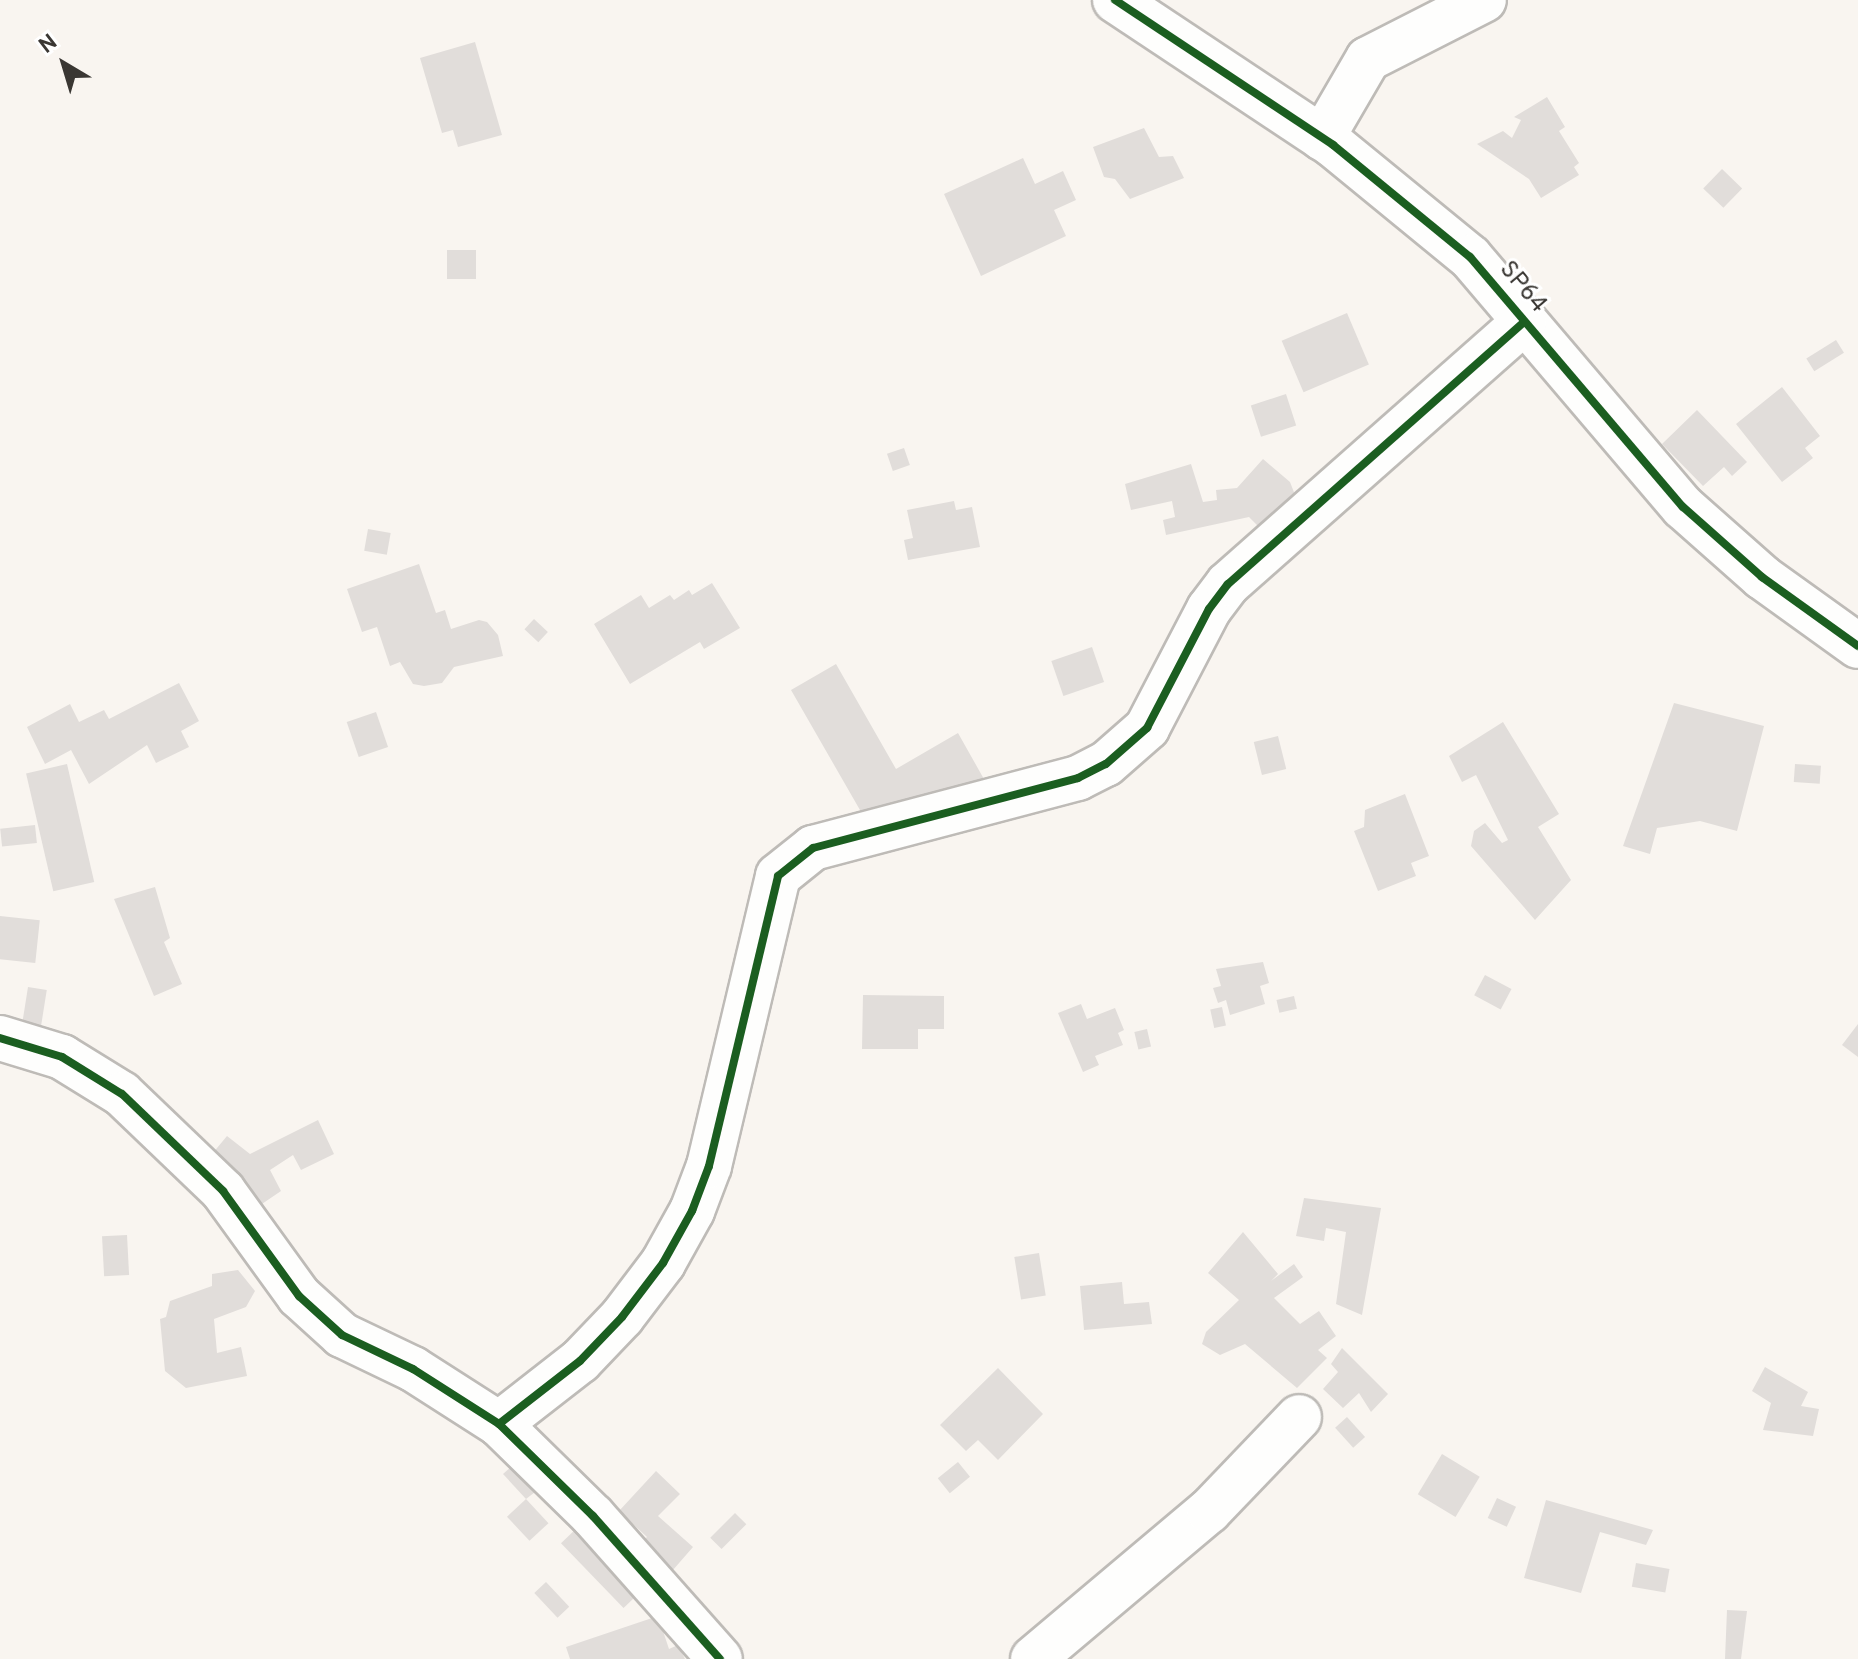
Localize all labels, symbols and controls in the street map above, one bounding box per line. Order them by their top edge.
north arrow [24,24,104,104]
text: N [34,29,63,60]
street label: SP64 [1492,256,1552,320]

